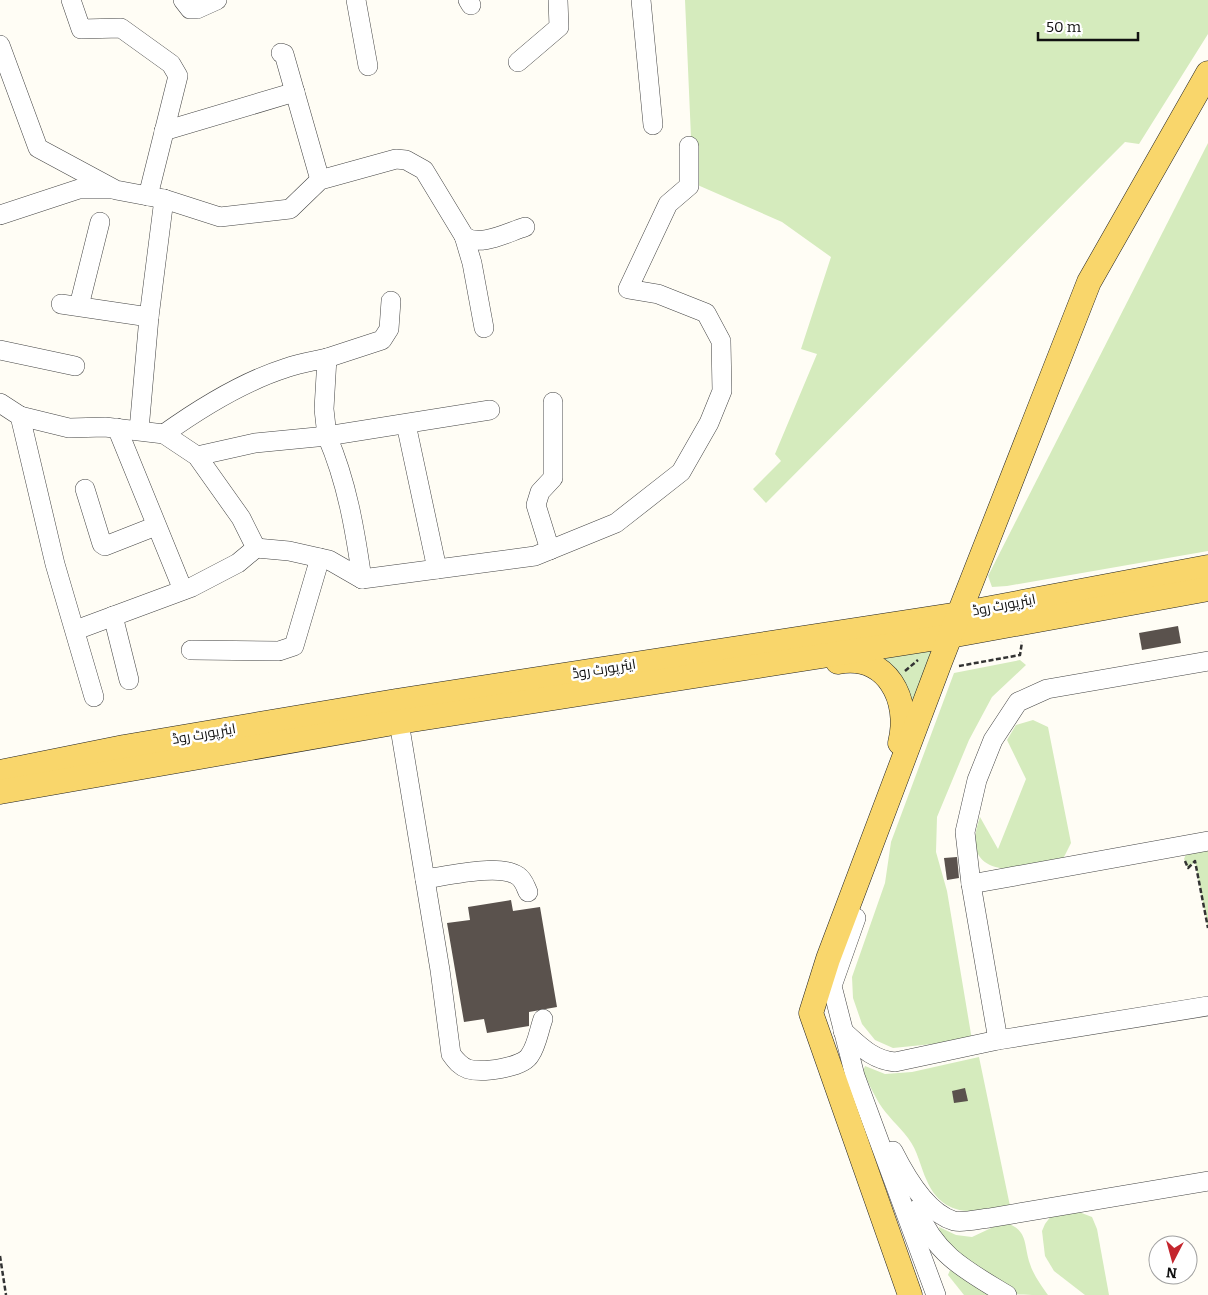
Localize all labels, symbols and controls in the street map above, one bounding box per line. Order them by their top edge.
scale bar [1038,10,1138,42]
text: 50 m [1046,18,1082,36]
street label: ایئرپورٹ روڈ [971,591,1037,620]
street label: ایئرپورٹ روڈ [571,656,637,683]
street label: ایئرپورٹ روڈ [171,720,237,749]
north arrow [1148,1235,1198,1285]
text: N [1165,1263,1178,1281]

